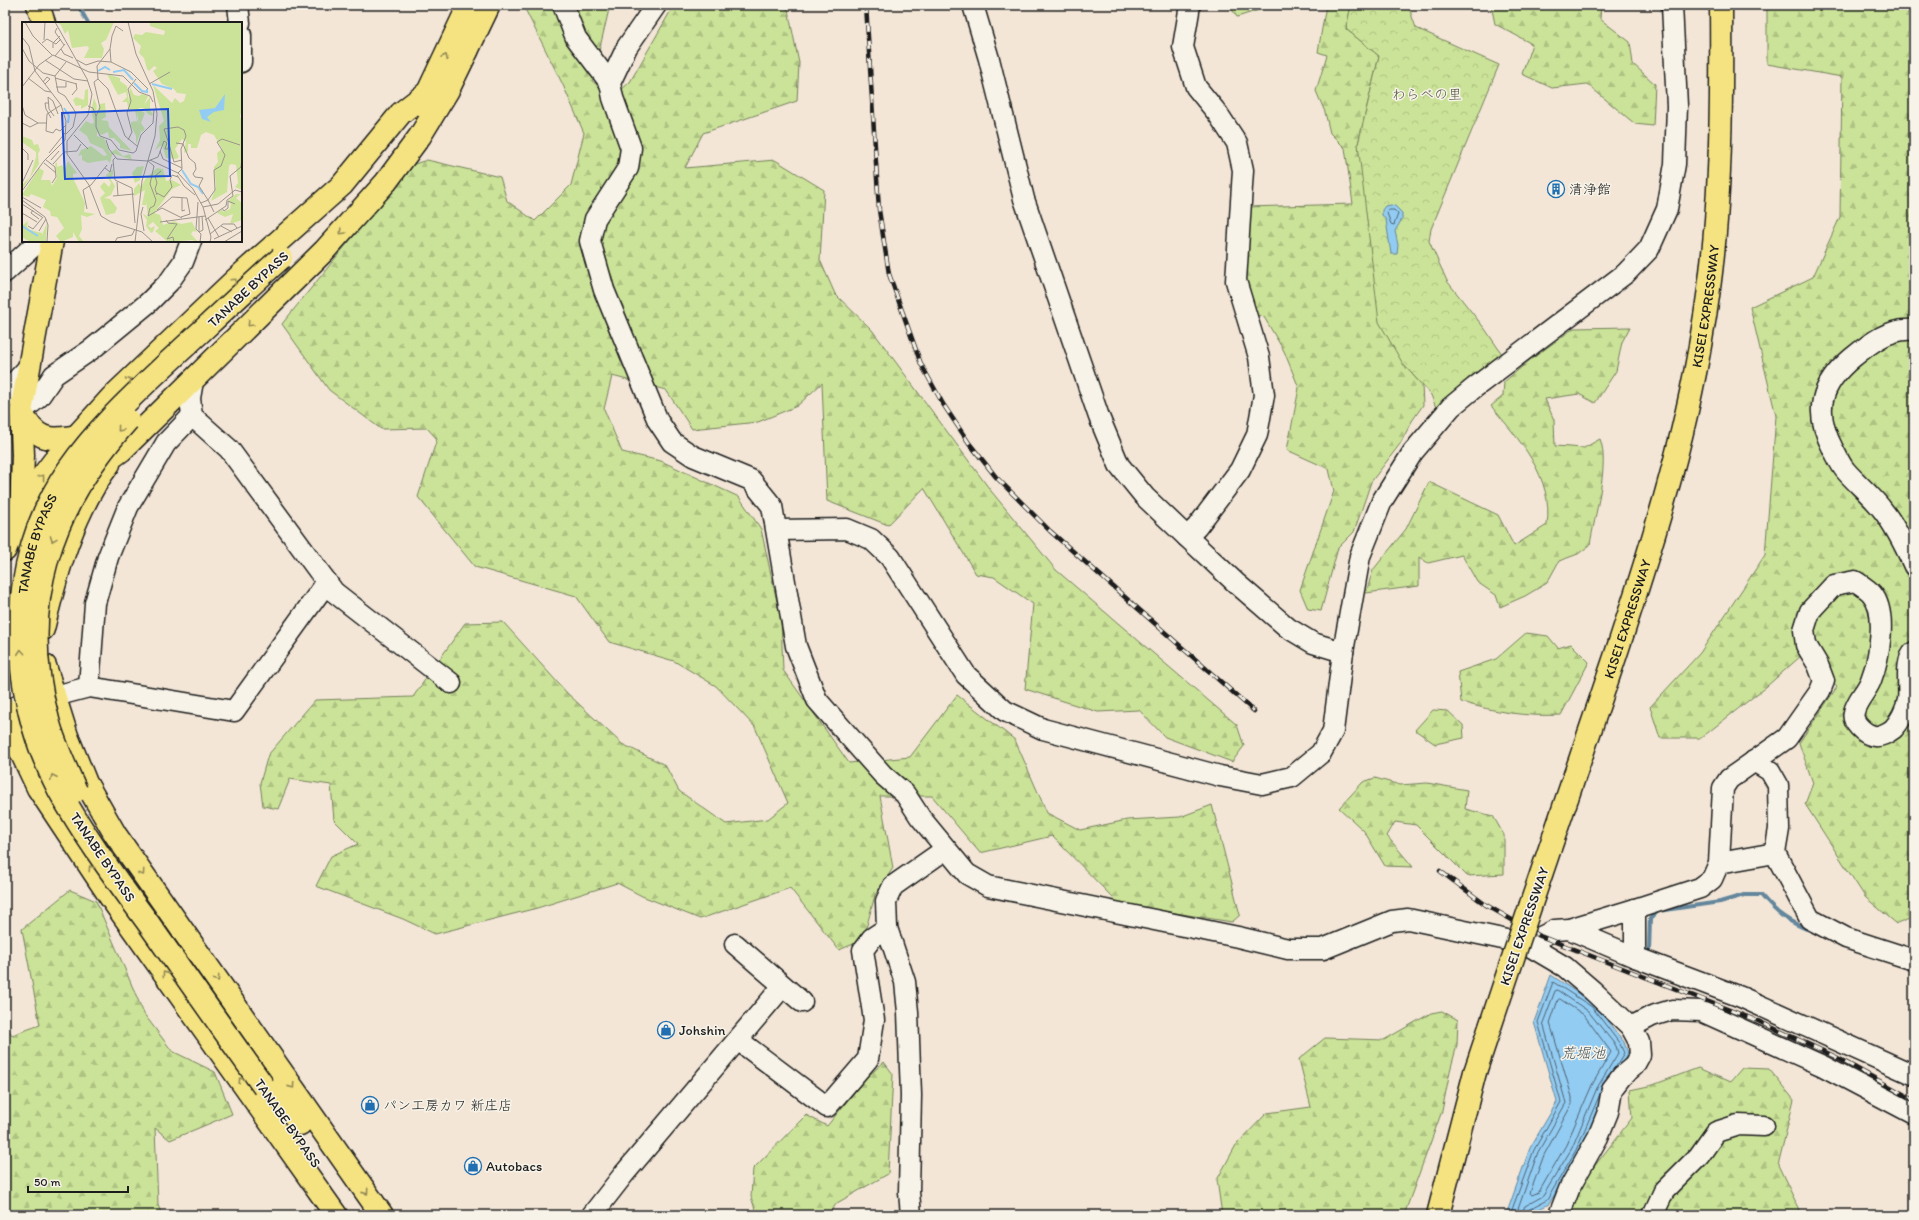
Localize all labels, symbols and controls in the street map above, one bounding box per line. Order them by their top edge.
inset map [22,22,242,242]
one-way arrow [440,53,448,61]
park label: わらべの里 [1392,86,1462,103]
building icon: 清浄館 [1546,179,1566,199]
place label: 清浄館 [1569,181,1611,198]
one-way arrow [339,227,346,235]
street label: KISEI EXPRESSWAY [1688,244,1723,369]
street label: TANABE BYPASS [204,247,292,331]
one-way arrow [229,279,236,286]
one-way arrow [247,319,255,327]
one-way arrow [124,377,132,385]
one-way arrow [118,424,125,432]
one-way arrow [37,474,44,481]
street label: TANABE BYPASS [14,491,61,595]
one-way arrow [49,536,58,543]
street label: KISEI EXPRESSWAY [1600,557,1655,681]
one-way arrow [16,649,25,655]
one-way arrow [50,774,58,782]
street label: TANABE BYPASS [66,809,139,905]
one-way arrow [88,865,96,872]
street label: KISEI EXPRESSWAY [1496,865,1553,988]
one-way arrow [137,869,145,876]
one-way arrow [163,972,170,979]
one-way arrow [212,975,220,982]
shop icon: Johshin [656,1020,676,1040]
place label: Johshin [679,1022,726,1039]
water label: 荒堀池 [1560,1044,1606,1062]
street label: TANABE BYPASS [251,1076,325,1171]
one-way arrow [239,1078,246,1085]
one-way arrow [287,1081,294,1088]
shop icon: パン工房カワ 新庄店 [360,1095,380,1115]
place label: パン工房カワ 新庄店 [383,1097,512,1114]
shop icon: Autobacs [463,1156,483,1176]
place label: Autobacs [486,1158,542,1175]
scale bar [28,1168,128,1194]
text: 50 m [34,1175,60,1189]
one-way arrow [361,1188,369,1195]

